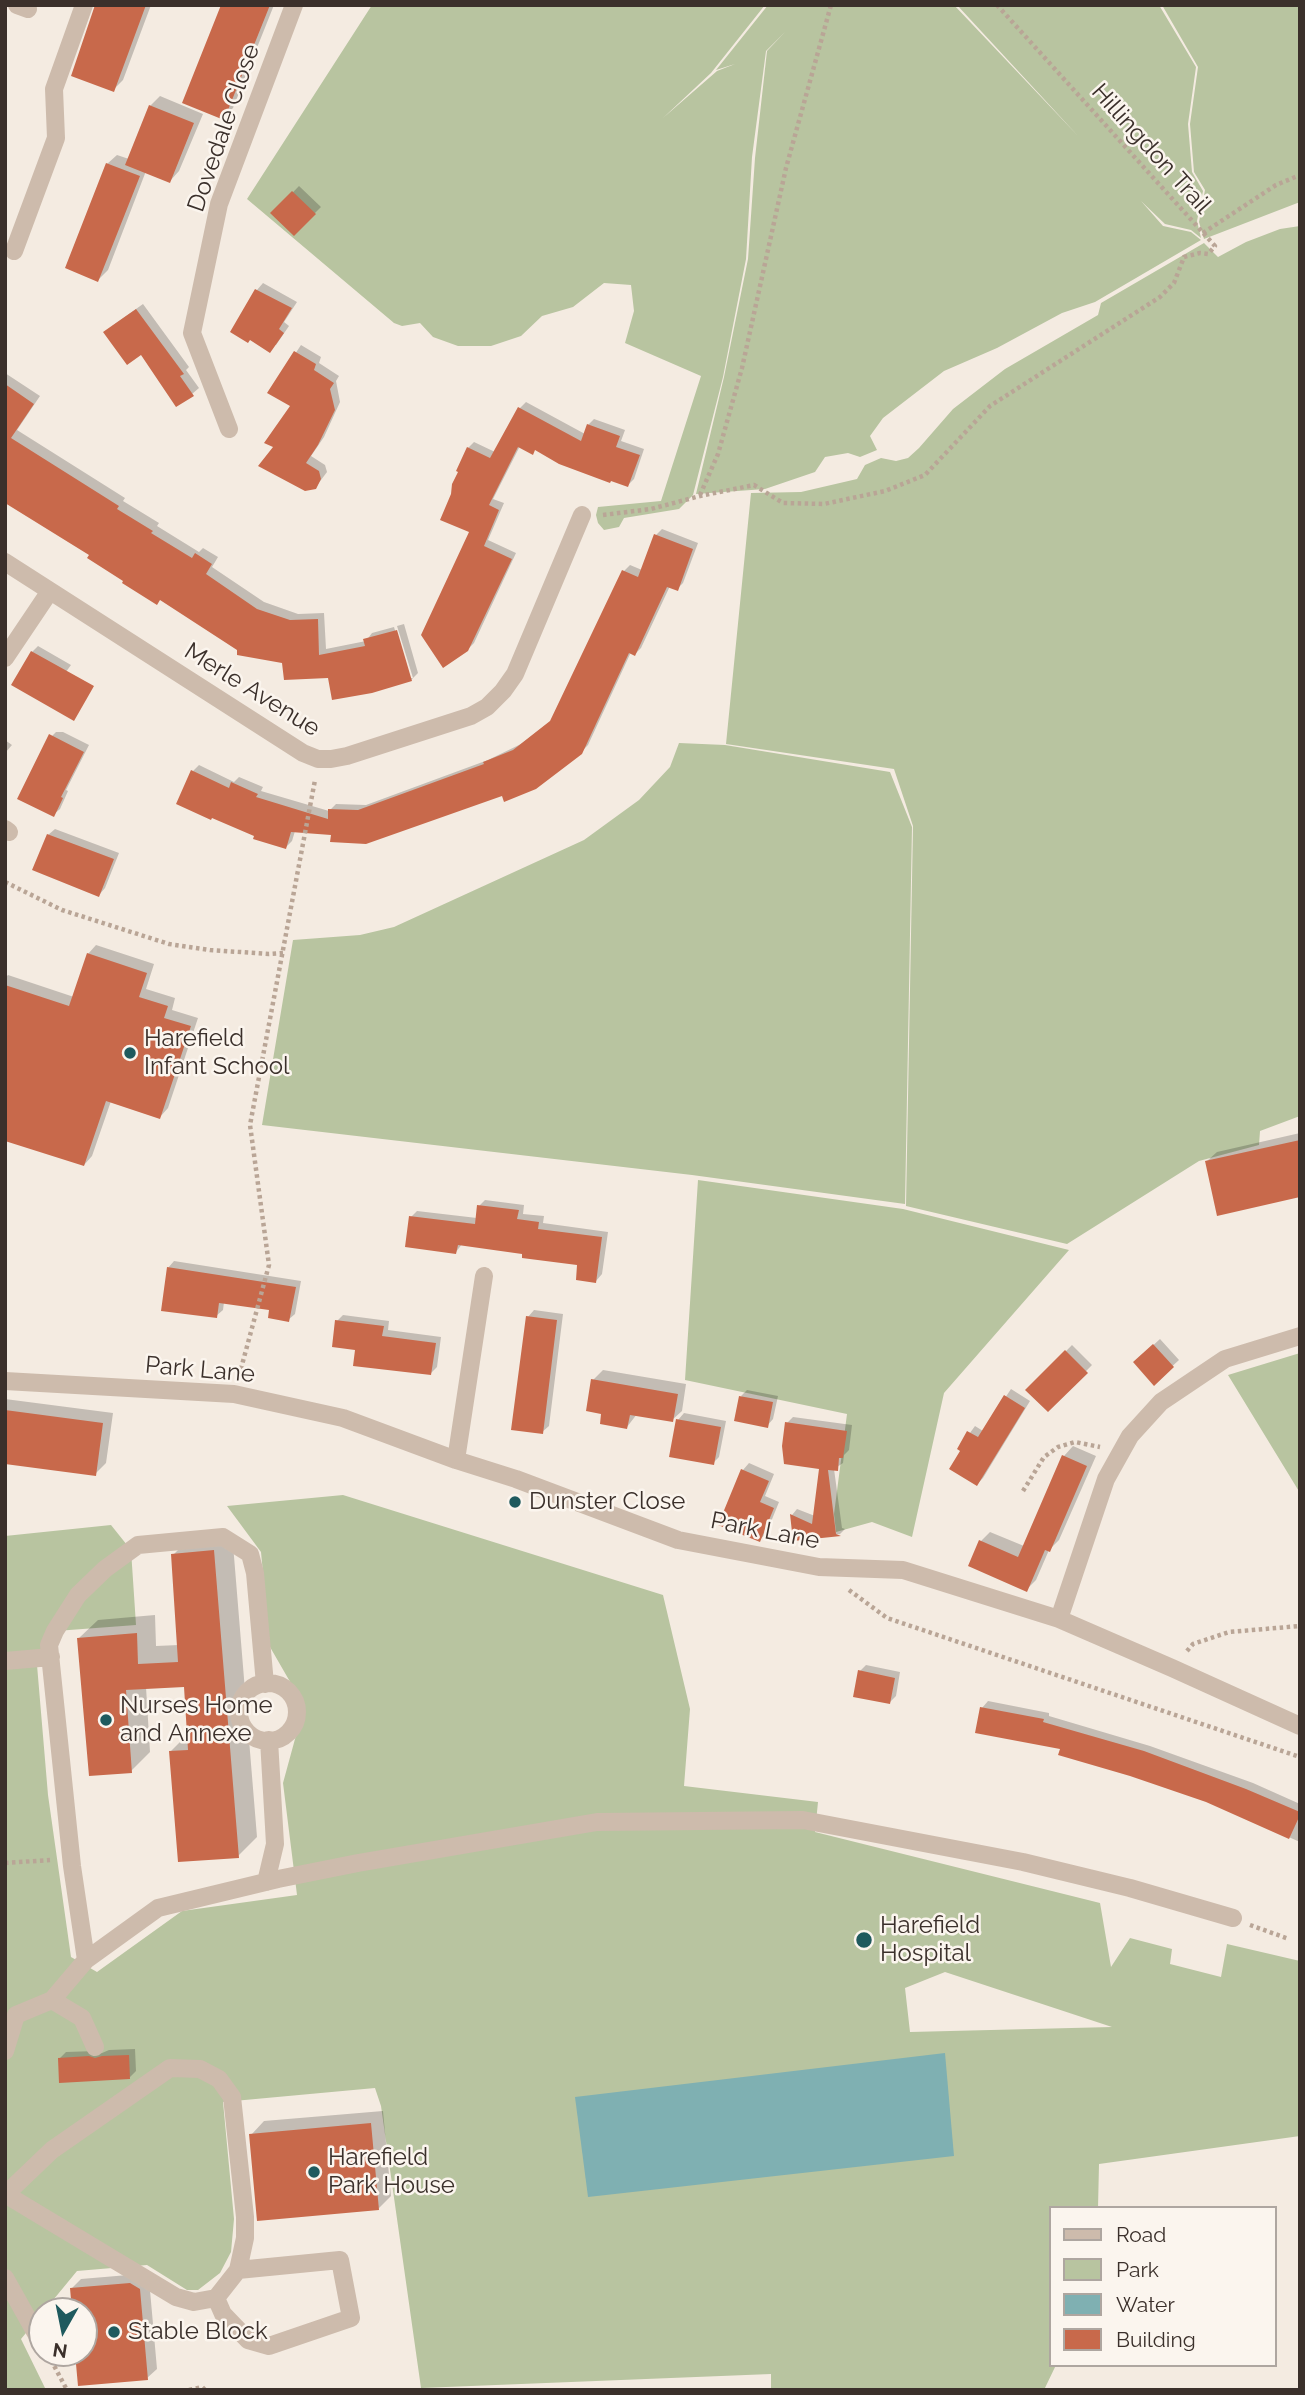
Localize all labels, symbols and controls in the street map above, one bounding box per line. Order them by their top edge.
street label: Dovedale Close [182,41,266,215]
street label: Hillingdon Trail [1085,78,1217,220]
street label: Merle Avenue [179,637,325,743]
place label: Harefield Infant School [144,1025,290,1081]
marker: Harefield Infant School [122,1045,138,1061]
street label: Park Lane [144,1351,256,1389]
place label: Dunster Close [529,1488,685,1516]
marker: Dunster Close [507,1494,523,1510]
street label: Park Lane [708,1506,822,1556]
place label: Nurses Home and Annexe [120,1692,273,1748]
marker: Nurses Home and Annexe [98,1712,114,1728]
place label: Harefield Hospital [880,1912,980,1968]
marker: Harefield Hospital [854,1930,874,1950]
place label: Harefield Park House [328,2144,455,2200]
marker: Harefield Park House [306,2164,322,2180]
legend [1050,2206,1277,2367]
text: Road [1116,2222,1166,2247]
text: Park [1116,2257,1159,2282]
text: Water [1116,2292,1175,2317]
north arrow [28,2297,98,2367]
place label: Stable Block [128,2318,268,2346]
marker: Stable Block [106,2324,122,2340]
text: Building [1116,2327,1196,2352]
text: N [51,2339,69,2363]

